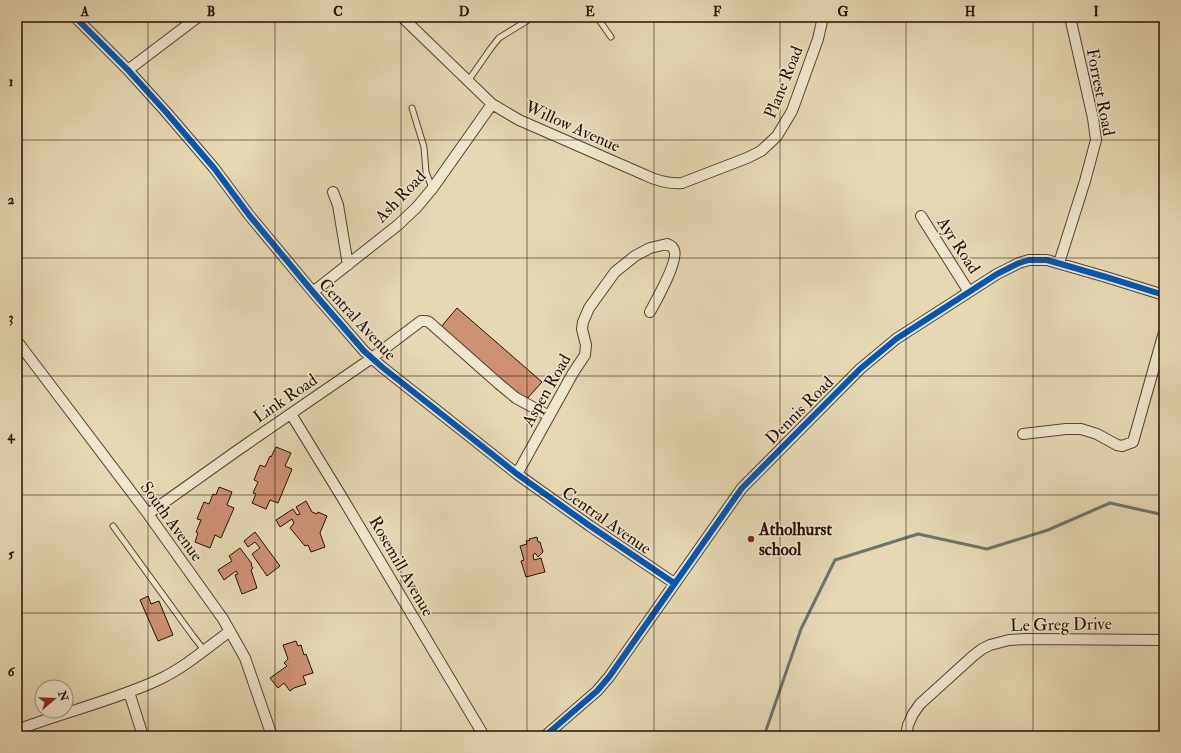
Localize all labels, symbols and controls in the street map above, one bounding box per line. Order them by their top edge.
text: A [80,4,90,20]
text: B [207,4,215,20]
text: C [333,4,343,20]
text: D [459,4,470,20]
text: E [585,4,595,20]
text: F [713,4,722,20]
text: G [838,4,849,20]
text: H [965,4,976,20]
text: I [1093,4,1099,20]
street label: Plane Road [759,42,808,121]
street label: Forrest Road [1082,47,1119,138]
text: 1 [9,74,14,90]
street label: Willow Avenue [521,96,624,157]
street label: Ash Road [370,165,431,228]
text: 2 [8,192,15,208]
street label: Ayr Road [931,212,985,279]
street label: Central Avenue [314,274,401,365]
text: 3 [9,310,14,326]
street label: Aspen Road [517,350,577,432]
street label: Link Road [249,369,322,427]
street label: Dennis Road [761,371,838,449]
text: 4 [6,428,15,444]
street label: South Avenue [136,477,208,565]
street label: Central Avenue [558,482,655,559]
street label: Rosemill Avenue [364,512,439,620]
place label: Atholhurst school [758,519,832,560]
marker: Atholhurst school [746,534,756,544]
text: 5 [8,546,14,562]
street label: Le Greg Drive [1010,613,1112,636]
text: 6 [8,664,16,680]
north arrow [34,679,74,719]
text: N [55,688,71,704]

